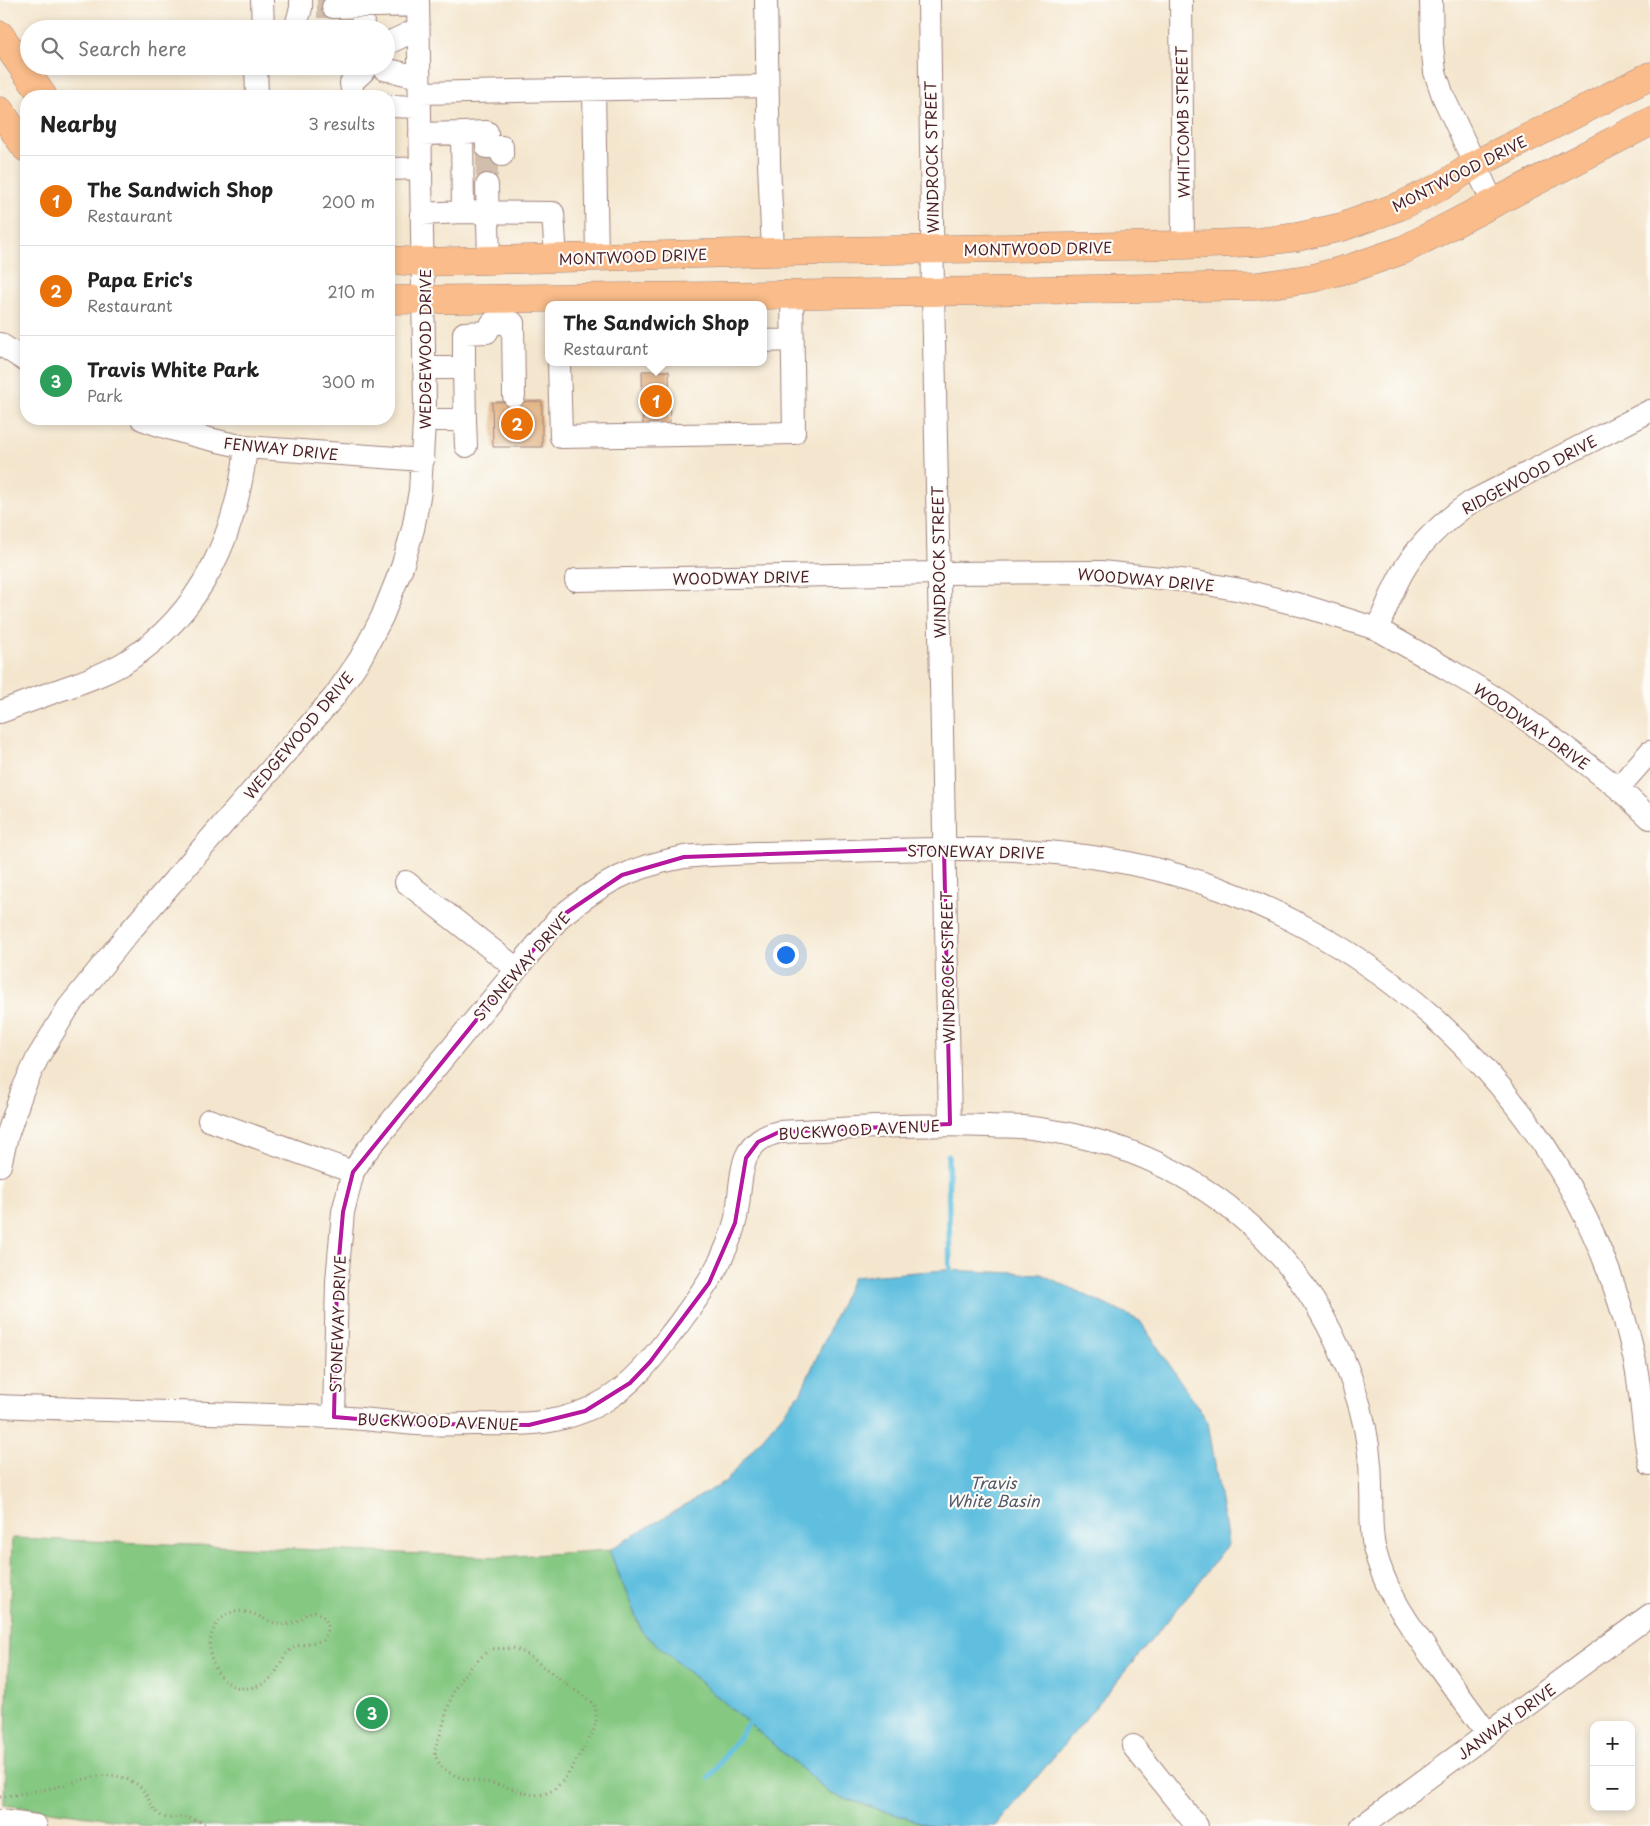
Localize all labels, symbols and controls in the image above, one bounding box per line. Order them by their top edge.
search box [20,20,395,75]
icon: search [38,34,66,62]
text: Search here [78,34,187,62]
street label: WHITCOMB STREET [1169,45,1195,198]
street label: WINDROCK STREET [918,80,944,233]
text: Nearby [40,107,117,139]
text: 3 results [308,111,375,135]
street label: MONTWOOD DRIVE [1388,129,1530,217]
text: The Sandwich Shop [87,175,273,203]
text: 1 [52,189,60,213]
text: 200 m [322,189,375,213]
text: Restaurant [87,203,173,227]
street label: MONTWOOD DRIVE [963,235,1113,261]
street label: MONTWOOD DRIVE [558,242,708,270]
text: Papa Eric's [87,265,193,293]
street label: WEDGEWOOD DRIVE [413,269,436,429]
text: 2 [50,279,62,303]
text: 210 m [327,279,375,303]
text: Restaurant [87,293,173,317]
popup [545,301,767,366]
text: The Sandwich Shop [563,308,749,336]
text: Restaurant [563,336,648,360]
text: Travis White Park [87,355,259,383]
text: 3 [51,369,61,393]
text: 300 m [321,369,375,393]
pin: 1 [640,382,672,420]
text: Park [87,383,123,407]
pin: 2 [501,405,533,443]
street label: RIDGEWOOD DRIVE [1457,429,1601,519]
street label: FENWAY DRIVE [222,431,340,465]
street label: WINDROCK STREET [925,485,951,638]
street label: WOODWAY DRIVE [1077,562,1215,596]
street label: WOODWAY DRIVE [672,564,810,590]
street label: WEDGEWOOD DRIVE [238,666,358,804]
street label: WOODWAY DRIVE [1469,677,1595,775]
street label: STONEWAY DRIVE [907,838,1045,864]
street label: WINDROCK STREET [934,890,960,1043]
street label: STONEWAY DRIVE [467,906,575,1026]
your location [773,942,799,968]
street label: BUCKWOOD AVENUE [778,1113,940,1145]
street label: STONEWAY DRIVE [323,1255,351,1393]
street label: BUCKWOOD AVENUE [357,1407,519,1435]
water label: Travis White Basin [946,1470,1041,1512]
street label: JANWAY DRIVE [1452,1677,1560,1765]
pin: 3 [356,1694,388,1732]
map controls [1590,1721,1635,1811]
button: + [1590,1721,1635,1766]
button: − [1590,1766,1635,1811]

